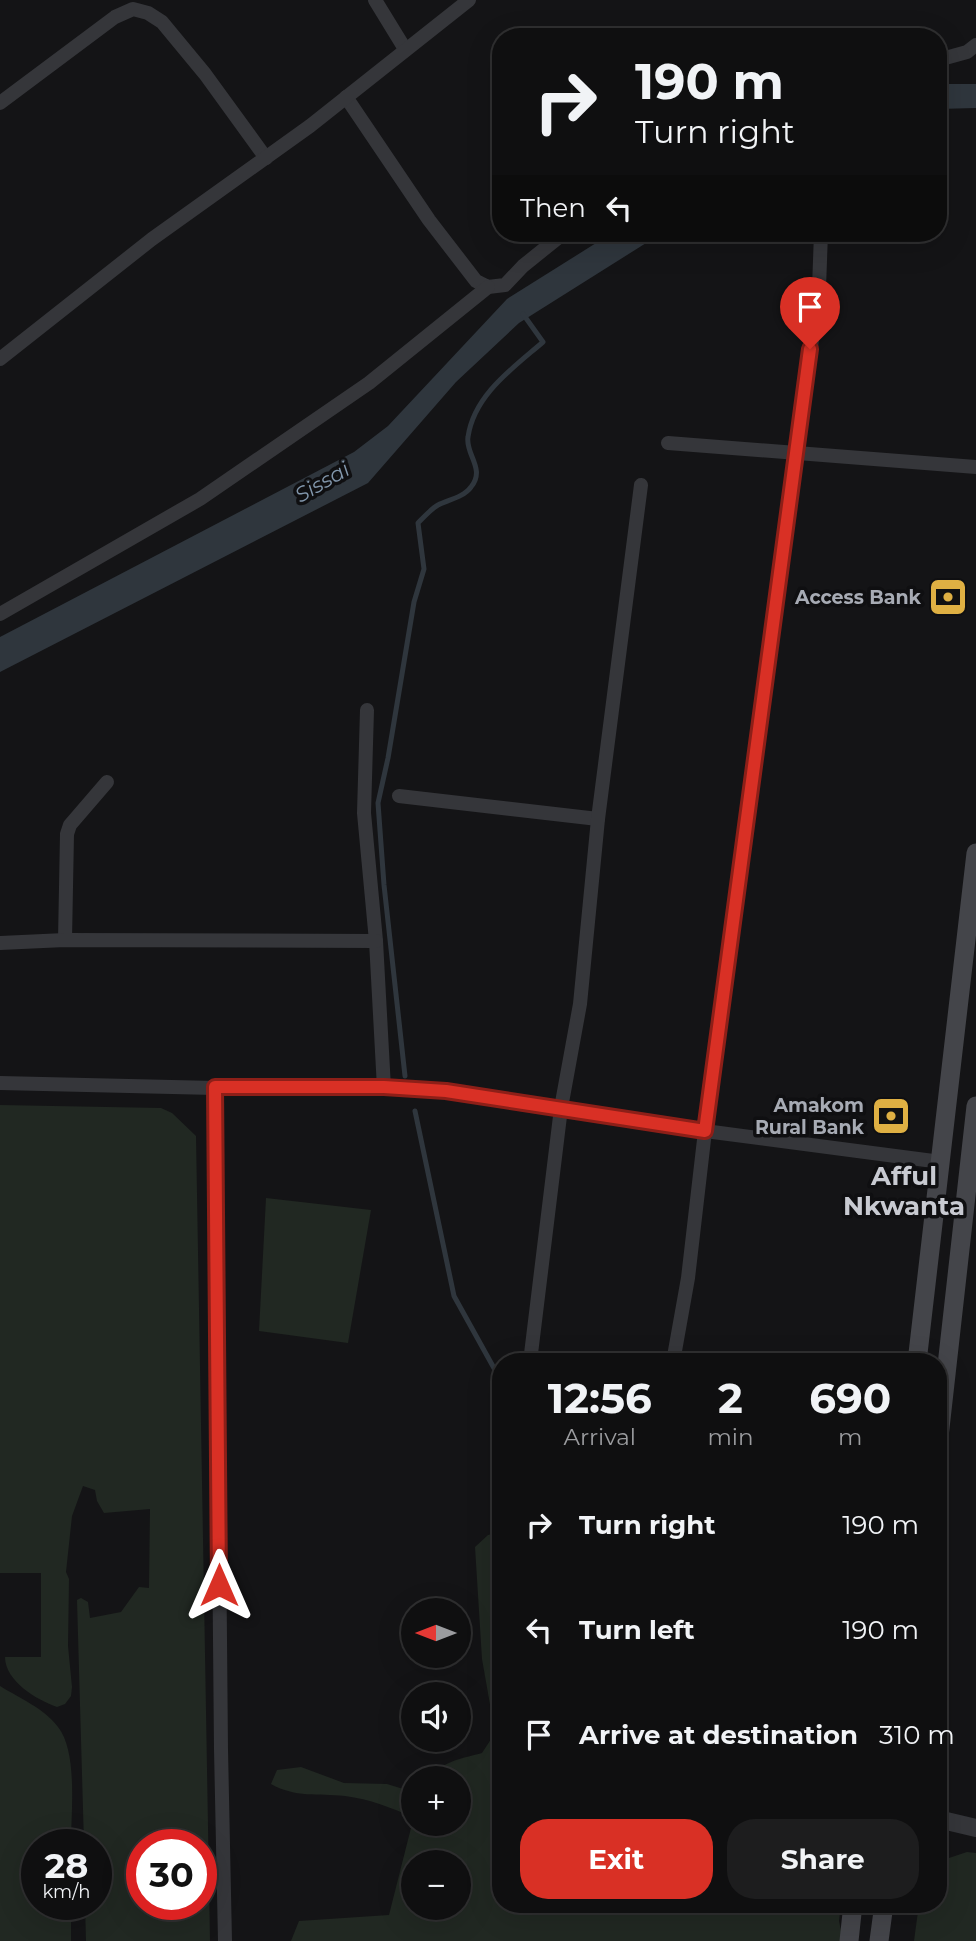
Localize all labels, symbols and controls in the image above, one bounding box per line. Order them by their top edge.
text: 190 m [635,52,784,111]
icon: right [520,56,611,147]
text: Turn right [635,112,795,151]
icon: left [600,189,638,227]
text: Then [520,192,586,224]
pin [780,277,840,349]
icon: arrive [791,288,829,326]
water label: Sissai [290,456,354,508]
bank icon: Access Bank [927,576,969,618]
place label: Access Bank [794,586,922,609]
place label: Amakom Rural Bank [755,1094,865,1139]
bank icon: Amakom Rural Bank [870,1095,912,1137]
district label: Afful Nkwanta [843,1160,965,1222]
text: 12:56 [548,1372,652,1424]
text: 2 [718,1372,743,1424]
text: 690 [809,1372,891,1424]
text: Arrival [563,1423,636,1451]
text: min [707,1423,754,1451]
text: m [838,1423,862,1451]
icon: right [520,1506,558,1544]
text: Turn right [579,1509,715,1541]
text: 190 m [842,1509,919,1541]
position arrow [182,1548,256,1622]
north arrow [401,1598,471,1668]
map controls [401,1598,471,1920]
icon: left [520,1611,558,1649]
text: Turn left [579,1614,695,1646]
text: 190 m [842,1614,919,1646]
button: sound [401,1682,471,1752]
icon: arrive [520,1716,558,1754]
text: Arrive at destination [579,1719,858,1751]
text: 310 m [879,1719,955,1751]
button: + [401,1766,471,1836]
button: Exit [520,1819,713,1899]
button: Share [727,1819,919,1899]
speed limit sign: 30 [126,1829,217,1920]
text: 28 [45,1844,88,1887]
button: − [401,1850,471,1920]
text: km/h [42,1881,91,1903]

